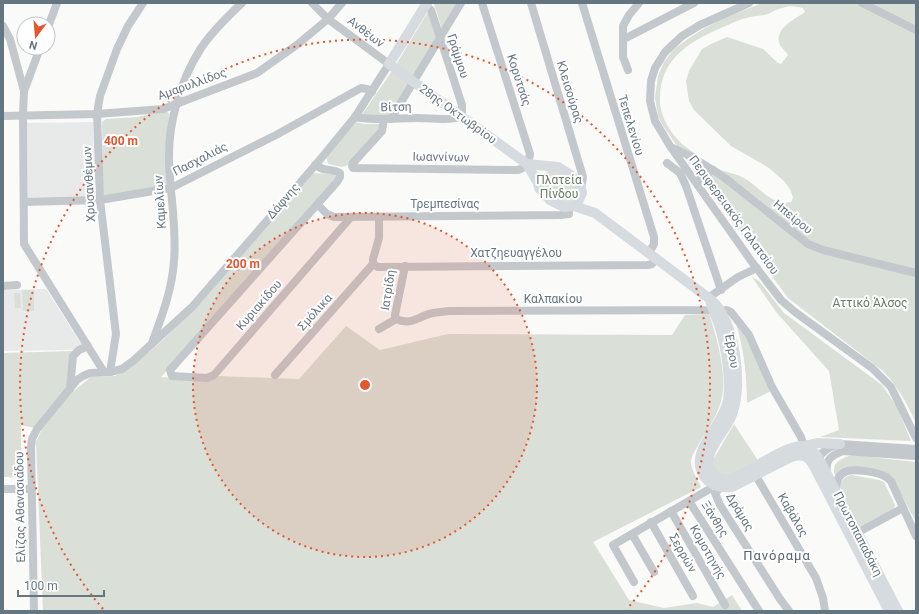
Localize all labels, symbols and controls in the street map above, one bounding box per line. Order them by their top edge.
street label: Ανθέων [345,14,387,50]
north arrow [16,16,56,56]
street label: Γράμμου [444,32,472,80]
text: N [28,38,39,52]
street label: Κορυτσάς [504,52,534,108]
street label: Κλεισούρας [554,59,586,125]
street label: Αμαρυλλίδος [156,65,228,103]
street label: 28ης Οκτωβρίου [417,81,499,147]
street label: Τεπελενίου [615,93,647,157]
street label: Βίτση [380,100,412,114]
text: 400 m [104,134,138,148]
street label: Πασχαλιάς [170,139,230,179]
street label: Χρυσανθέμων [80,145,98,222]
street label: Ιωαννίνων [412,150,470,164]
street label: Περιφερειακός Γαλατσίου [686,153,782,277]
park label: Πλατεία Πίνδου [536,173,582,201]
street label: Καμελίων [151,175,169,229]
street label: Δάφνης [264,180,302,222]
street label: Τρεμπεσίνας [410,197,480,211]
street label: Ηπείρου [771,197,815,237]
street label: Χατζηευαγγέλου [470,246,562,260]
text: 200 m [226,257,260,271]
street label: Ιατρίδη [378,269,398,311]
street label: Κυριακίδου [233,277,285,333]
street label: Σμόλικα [295,291,335,333]
street label: Καλπακίου [524,292,582,306]
park label: Αττικό Άλσος [832,296,908,310]
street label: Έβρου [722,332,742,369]
centre of rings [358,378,372,392]
street label: Ελίζας Αθανασιάδου [12,451,28,563]
street label: Πρωτοπαπαδάκη [831,489,885,579]
street label: Δράμας [723,490,757,534]
street label: Καβάλας [775,491,811,539]
street label: Ξάνθης [699,499,731,539]
street label: Κομοτηνής [687,523,729,581]
street label: Σερρών [666,531,700,575]
district label: Πανόραμα [743,548,811,563]
scale bar [18,572,104,598]
text: 100 m [24,579,58,593]

